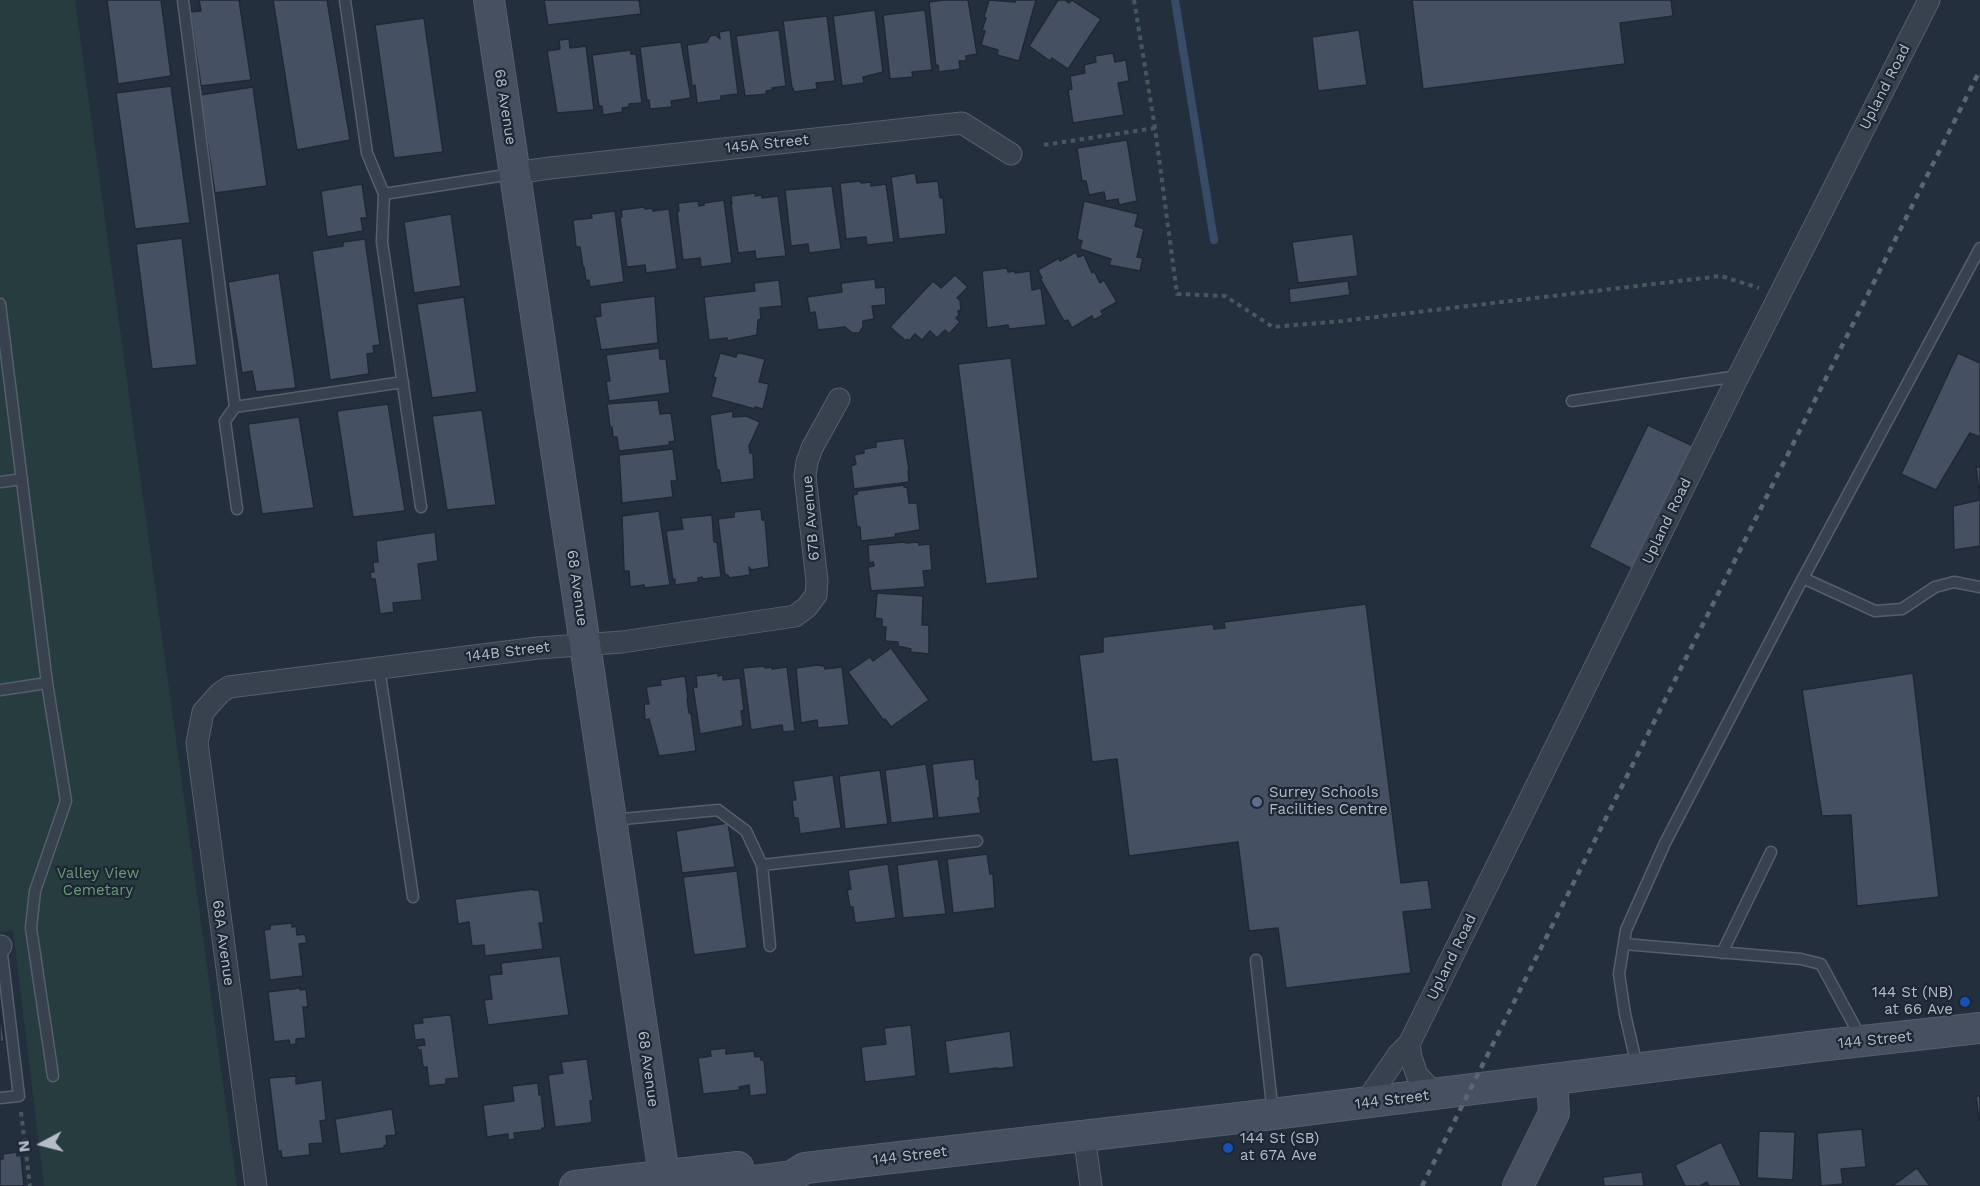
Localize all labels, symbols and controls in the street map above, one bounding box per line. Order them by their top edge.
street label: Upland Road [1856,41,1914,133]
street label: 68 Avenue [490,68,520,146]
street label: 145A Street [724,131,810,157]
street label: 67B Avenue [798,475,824,561]
street label: Upland Road [1638,475,1696,567]
street label: 68 Avenue [563,549,591,627]
street label: 144B Street [465,638,551,666]
place label: Surrey Schools Facilities Centre [1269,784,1388,819]
marker: Surrey Schools Facilities Centre [1250,795,1264,809]
park label: Valley View Cemetary [57,865,139,900]
street label: 68A Avenue [208,899,238,987]
street label: Upland Road [1423,911,1481,1003]
place label: 144 St (NB) at 66 Ave [1872,984,1953,1019]
marker: 144 St (NB) at 66 Ave [1958,995,1972,1009]
street label: 144 Street [1837,1027,1913,1053]
street label: 68 Avenue [634,1030,662,1108]
street label: 144 Street [1354,1087,1430,1113]
north arrow [12,1114,72,1174]
place label: 144 St (SB) at 67A Ave [1240,1130,1319,1165]
text: N [13,1139,34,1153]
marker: 144 St (SB) at 67A Ave [1221,1141,1235,1155]
street label: 144 Street [872,1143,948,1169]

